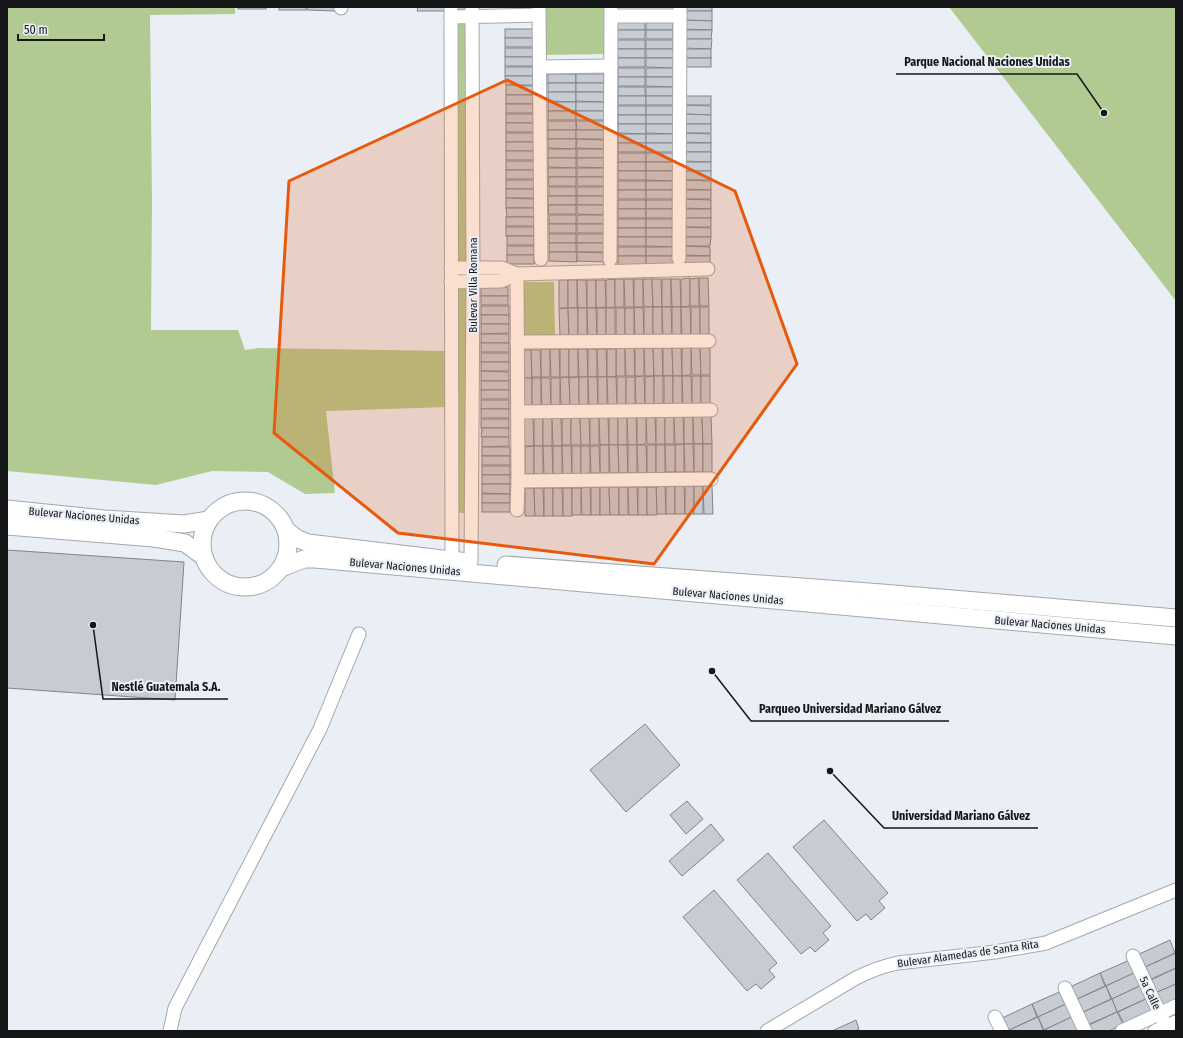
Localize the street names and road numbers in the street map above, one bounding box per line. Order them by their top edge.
street label: Bulevar Villa Romana [467,237,480,333]
street label: Bulevar Naciones Unidas [28,505,140,527]
street label: Bulevar Naciones Unidas [349,556,461,578]
street label: Bulevar Naciones Unidas [672,585,784,607]
street label: Bulevar Naciones Unidas [994,614,1106,636]
street label: Bulevar Alamedas de Santa Rita [896,938,1040,970]
street label: 5a Calle [1137,974,1163,1012]

